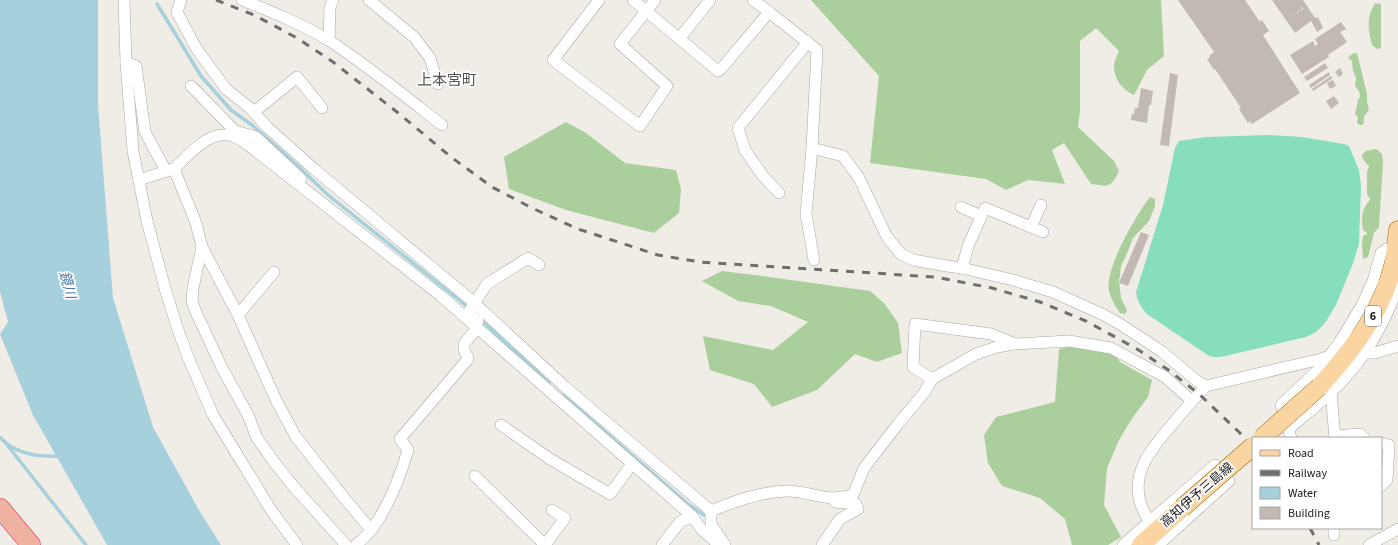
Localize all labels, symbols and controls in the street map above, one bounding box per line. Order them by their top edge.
district label: 上本宮町 [417,70,477,91]
water label: 鏡川 [54,269,81,303]
road number: 6 [1365,306,1381,326]
legend [1252,437,1382,529]
text: Road [1288,445,1314,462]
street label: 高知伊予三島線 [1157,458,1237,532]
text: Railway [1288,465,1327,482]
text: Water [1288,485,1318,502]
text: Building [1288,505,1330,522]

